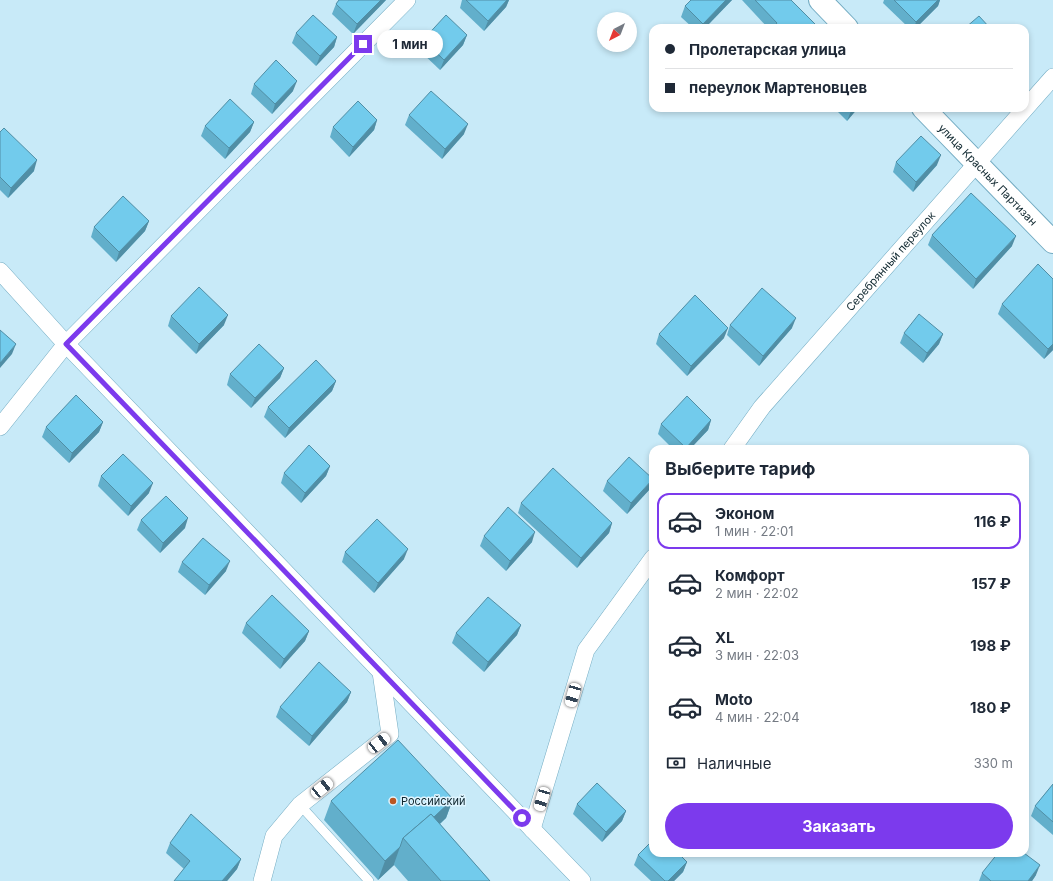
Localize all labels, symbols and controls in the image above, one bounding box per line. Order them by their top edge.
north arrow [597,12,637,52]
map controls [597,12,637,52]
callout: 1 мин [377,30,443,58]
route end [354,35,372,53]
text: 1 мин [392,36,428,52]
text: Пролетарская улица [689,40,846,59]
text: переулок Мартеновцев [689,78,867,97]
street label: улица Красных Партизан [935,121,1040,228]
street label: Серебрянный переулок [843,208,938,314]
text: Выберите тариф [665,458,816,479]
icon: car [667,503,703,539]
text: Эконом [715,504,774,523]
text: 116 ₽ [974,512,1011,531]
text: 1 мин · 22:01 [715,523,793,539]
icon: car [667,565,703,601]
text: Комфорт [715,566,785,585]
text: 157 ₽ [972,574,1011,593]
text: 2 мин · 22:02 [715,585,799,601]
icon: car [667,627,703,663]
text: XL [715,628,735,647]
text: 198 ₽ [970,636,1011,655]
text: 3 мин · 22:03 [715,647,799,663]
car [564,682,582,708]
icon: car [667,689,703,725]
text: Moto [715,690,753,709]
text: 180 ₽ [970,698,1011,717]
text: 4 мин · 22:04 [715,709,800,725]
car [366,731,392,755]
icon: cash [665,752,687,774]
text: Наличные [697,754,771,773]
text: 330 m [974,755,1013,771]
car [309,776,335,800]
car [533,786,551,812]
place label: Российский [401,794,465,808]
marker: Российский [388,796,398,806]
button: Заказать [665,803,1013,849]
route start [513,809,531,827]

